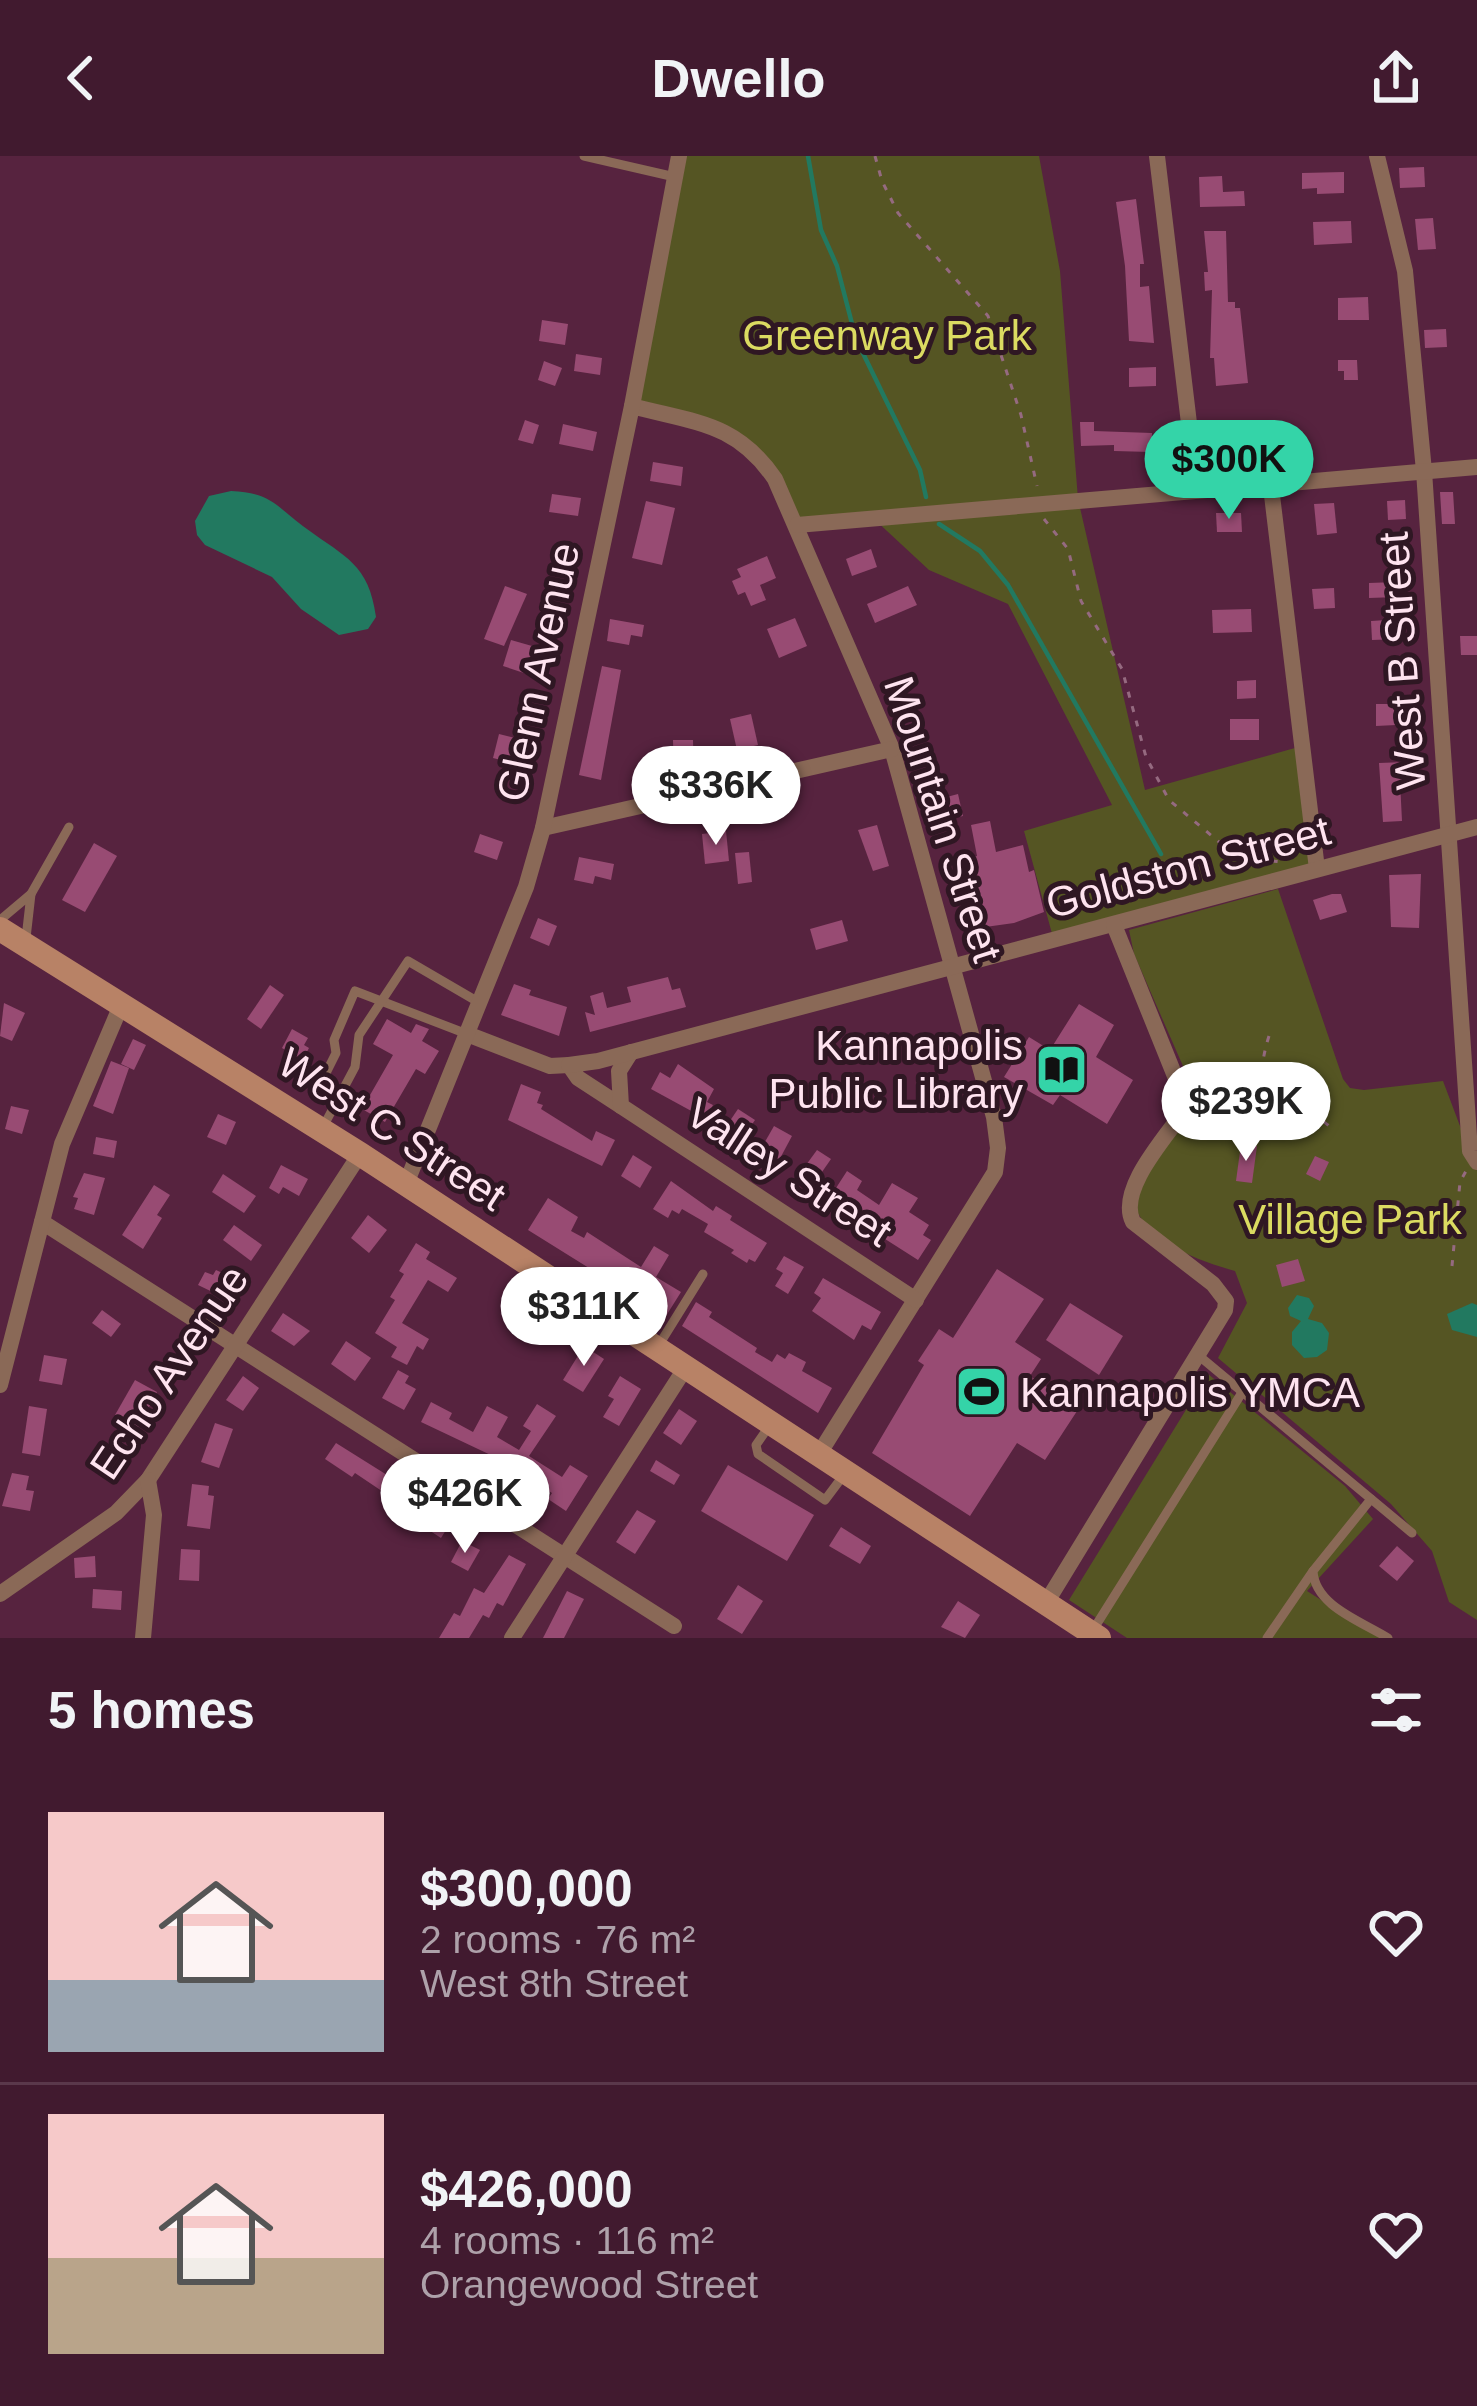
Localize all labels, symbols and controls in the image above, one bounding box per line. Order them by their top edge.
icon: back [48,45,114,111]
icon: share [1363,45,1429,111]
text: Dwello [651,48,826,108]
park label: Greenway Park [742,312,1033,359]
pin: $300K [1145,420,1313,522]
text: $300K [1172,437,1286,480]
street label: West B Street [1370,530,1434,791]
street label: Glenn Avenue [488,538,588,806]
street label: Mountain Street [875,671,1011,968]
pin: $336K [632,746,800,848]
text: $336K [659,763,773,806]
street label: Goldston Street [1041,806,1335,927]
place label: Kannapolis Public Library [769,1022,1023,1117]
street label: West C Street [270,1038,514,1220]
library icon: Kannapolis Public Library [1034,1041,1090,1097]
pin: $239K [1162,1062,1330,1164]
text: $239K [1189,1079,1303,1122]
street label: Valley Street [678,1088,901,1256]
park label: Village Park [1238,1196,1463,1243]
street label: Echo Avenue [81,1257,257,1487]
pin: $311K [500,1267,668,1369]
text: $311K [528,1284,640,1327]
sports icon: Kannapolis YMCA [953,1364,1009,1420]
place label: Kannapolis YMCA [1020,1369,1360,1416]
pin: $426K [381,1454,549,1556]
text: $426K [408,1471,522,1514]
icon: filters [1363,1677,1429,1743]
text: 5 homes [48,1682,255,1739]
icon: home [144,1860,288,2004]
text: $300,000 [420,1860,633,1917]
icon: heart [1363,1899,1429,1965]
text: 2 rooms · 76 m² [420,1918,695,1961]
text: West 8th Street [420,1962,688,2005]
text: $426,000 [420,2161,633,2218]
icon: home [144,2162,288,2306]
icon: heart [1363,2201,1429,2267]
text: 4 rooms · 116 m² [420,2219,714,2262]
text: Orangewood Street [420,2263,758,2306]

